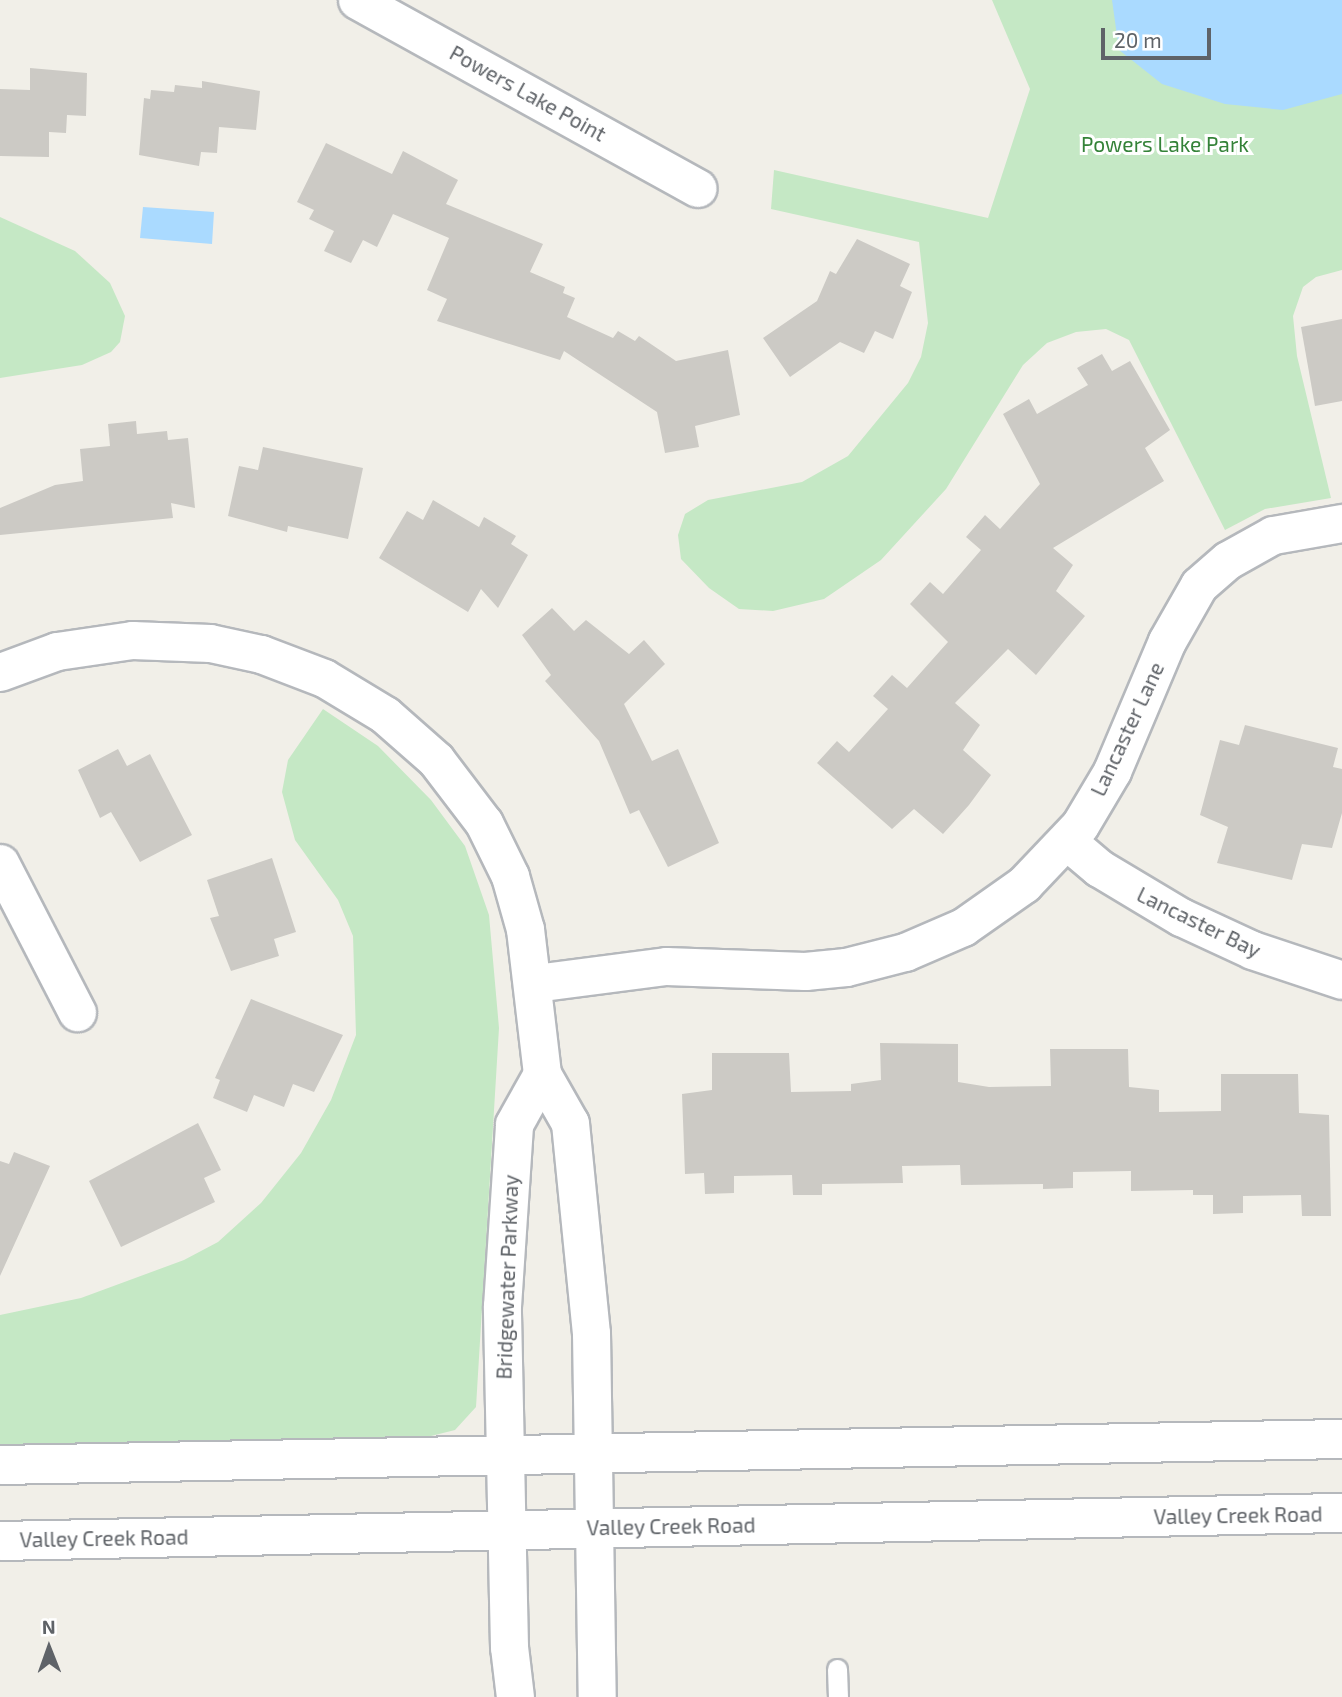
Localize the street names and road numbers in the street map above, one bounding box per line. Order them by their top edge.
street label: Powers Lake Point [446,40,610,146]
street label: Lancaster Lane [1085,658,1169,800]
street label: Lancaster Bay [1133,881,1265,963]
street label: Bridgewater Parkway [491,1174,523,1380]
street label: Valley Creek Road [1153,1501,1323,1529]
street label: Valley Creek Road [586,1512,756,1540]
street label: Valley Creek Road [19,1524,189,1552]

